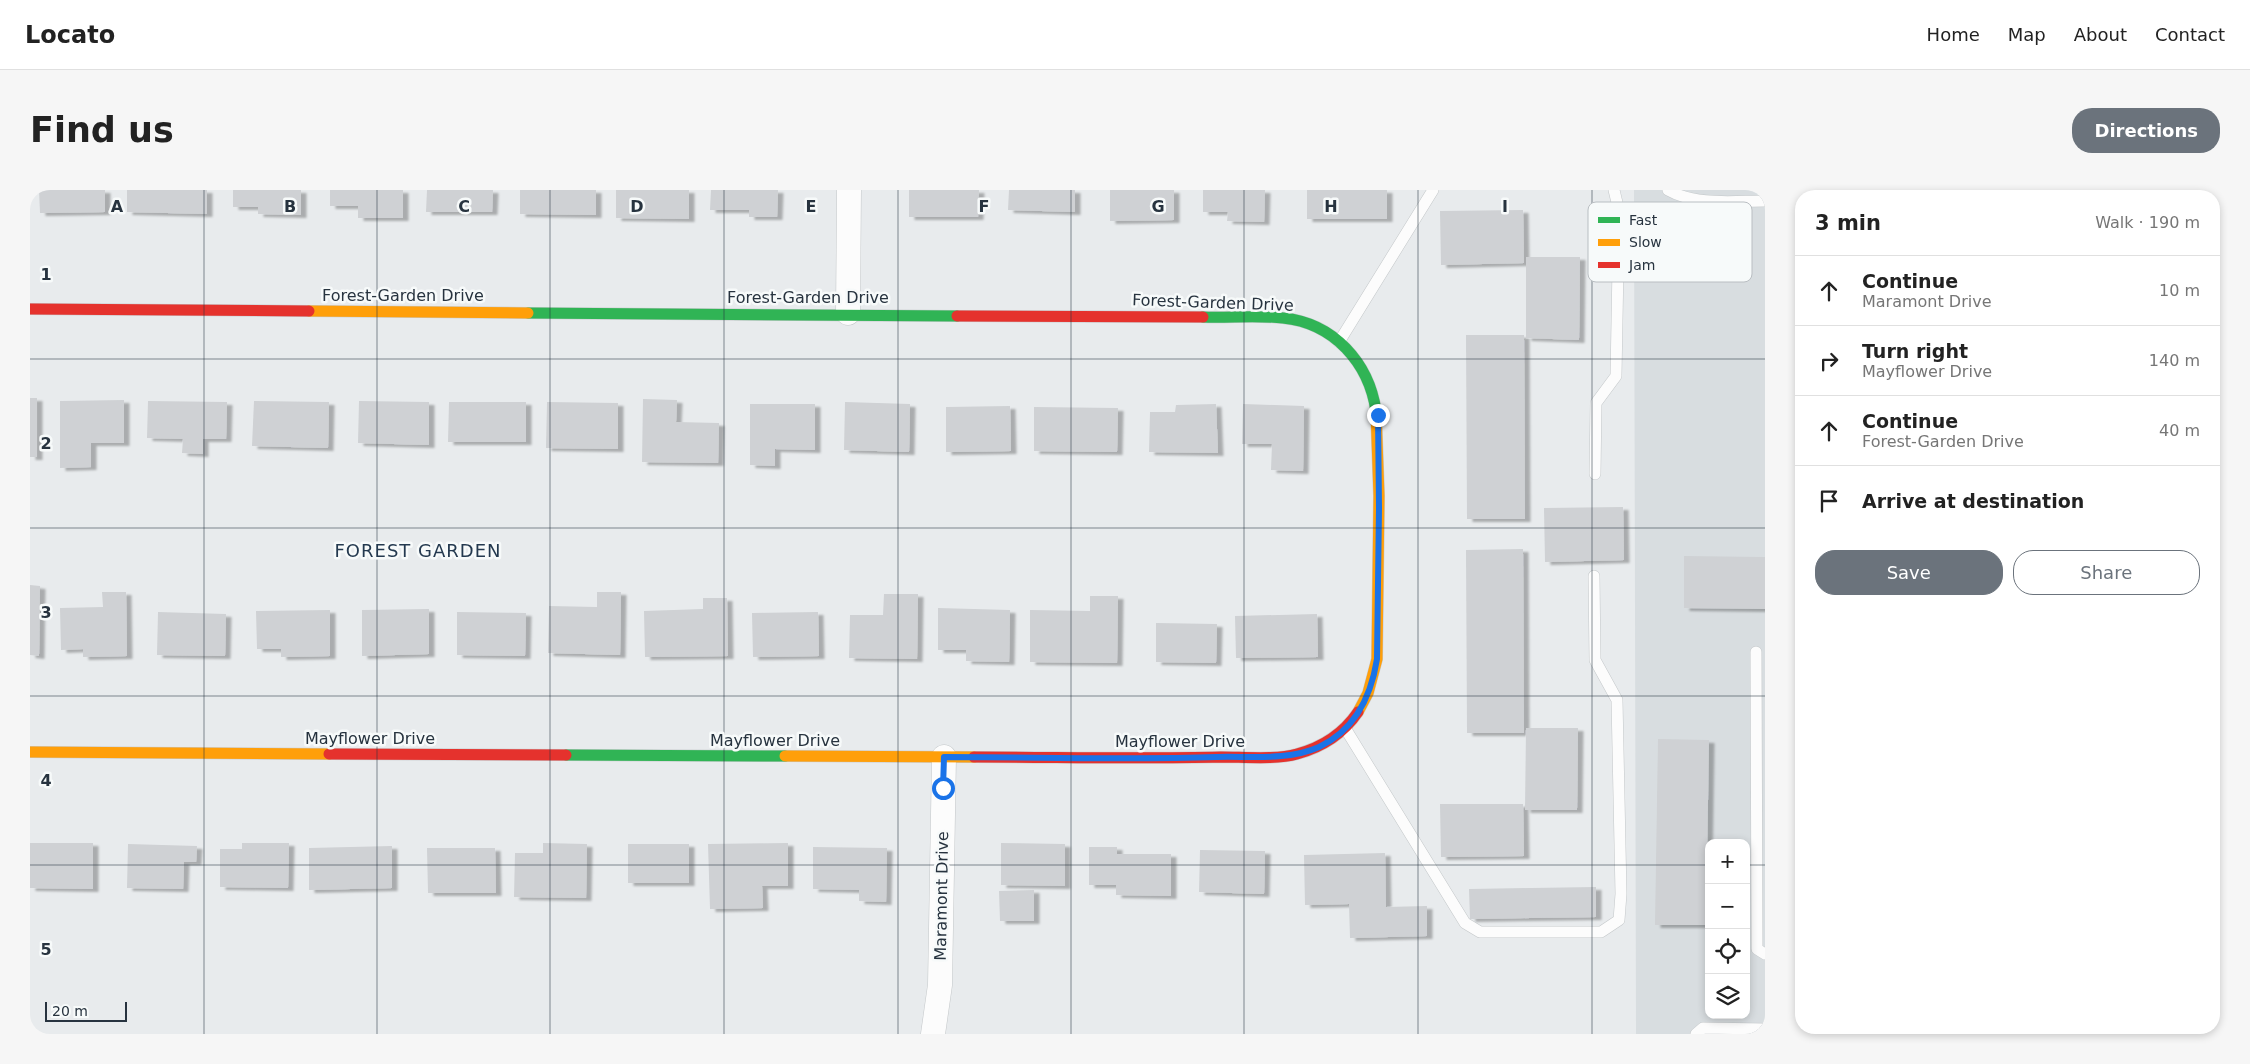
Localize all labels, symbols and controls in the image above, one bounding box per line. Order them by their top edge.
text: Locato [25,21,115,49]
text: Home [1927,24,1980,45]
text: Map [2008,24,2046,45]
text: About [2074,24,2127,45]
text: Contact [2155,24,2225,45]
button: Directions [2072,108,2220,153]
text: Find us [30,110,174,150]
text: A [111,197,124,216]
text: B [284,197,296,216]
text: C [458,197,470,216]
text: D [630,197,644,216]
text: E [806,197,816,216]
text: F [979,197,989,216]
text: G [1151,197,1165,216]
text: H [1324,197,1338,216]
text: I [1502,197,1508,216]
legend [1588,202,1752,282]
text: 3 min [1815,211,1881,235]
text: Fast [1629,212,1658,228]
text: Walk · 190 m [2095,213,2200,232]
text: Slow [1629,234,1662,250]
text: Jam [1628,257,1655,273]
text: 1 [40,265,52,284]
text: Continue [1862,270,1958,292]
icon: ahead [1815,277,1843,305]
text: 10 m [2159,281,2200,300]
street label: Forest-Garden Drive [322,286,484,305]
street label: Forest-Garden Drive [727,288,889,307]
street label: Forest-Garden Drive [1132,290,1294,315]
text: Maramont Drive [1862,292,1992,311]
text: Turn right [1862,340,1968,362]
icon: right [1815,347,1843,375]
text: 140 m [2149,351,2200,370]
text: Mayflower Drive [1862,362,1992,381]
route end [1367,404,1390,427]
text: Continue [1862,410,1958,432]
icon: ahead [1815,417,1843,445]
text: 40 m [2159,421,2200,440]
text: Forest-Garden Drive [1862,432,2024,451]
text: 2 [40,434,52,453]
icon: arrive [1815,487,1843,515]
text: Arrive at destination [1862,490,2084,512]
district label: FOREST GARDEN [334,540,502,561]
button: Save [1815,550,2003,595]
button: Share [2013,550,2200,595]
text: 3 [40,603,52,622]
street label: Mayflower Drive [305,729,435,748]
street label: Mayflower Drive [710,731,840,750]
street label: Mayflower Drive [1115,732,1245,751]
text: 4 [40,771,52,790]
route start [932,777,955,800]
street label: Maramont Drive [931,831,952,961]
map controls [1705,839,1750,1019]
button: + [1705,839,1750,884]
button: − [1705,884,1750,929]
button: locate [1705,929,1750,974]
text: 5 [40,940,52,959]
button: layers [1705,974,1750,1019]
scale bar [45,999,128,1022]
text: 20 m [52,1003,88,1019]

